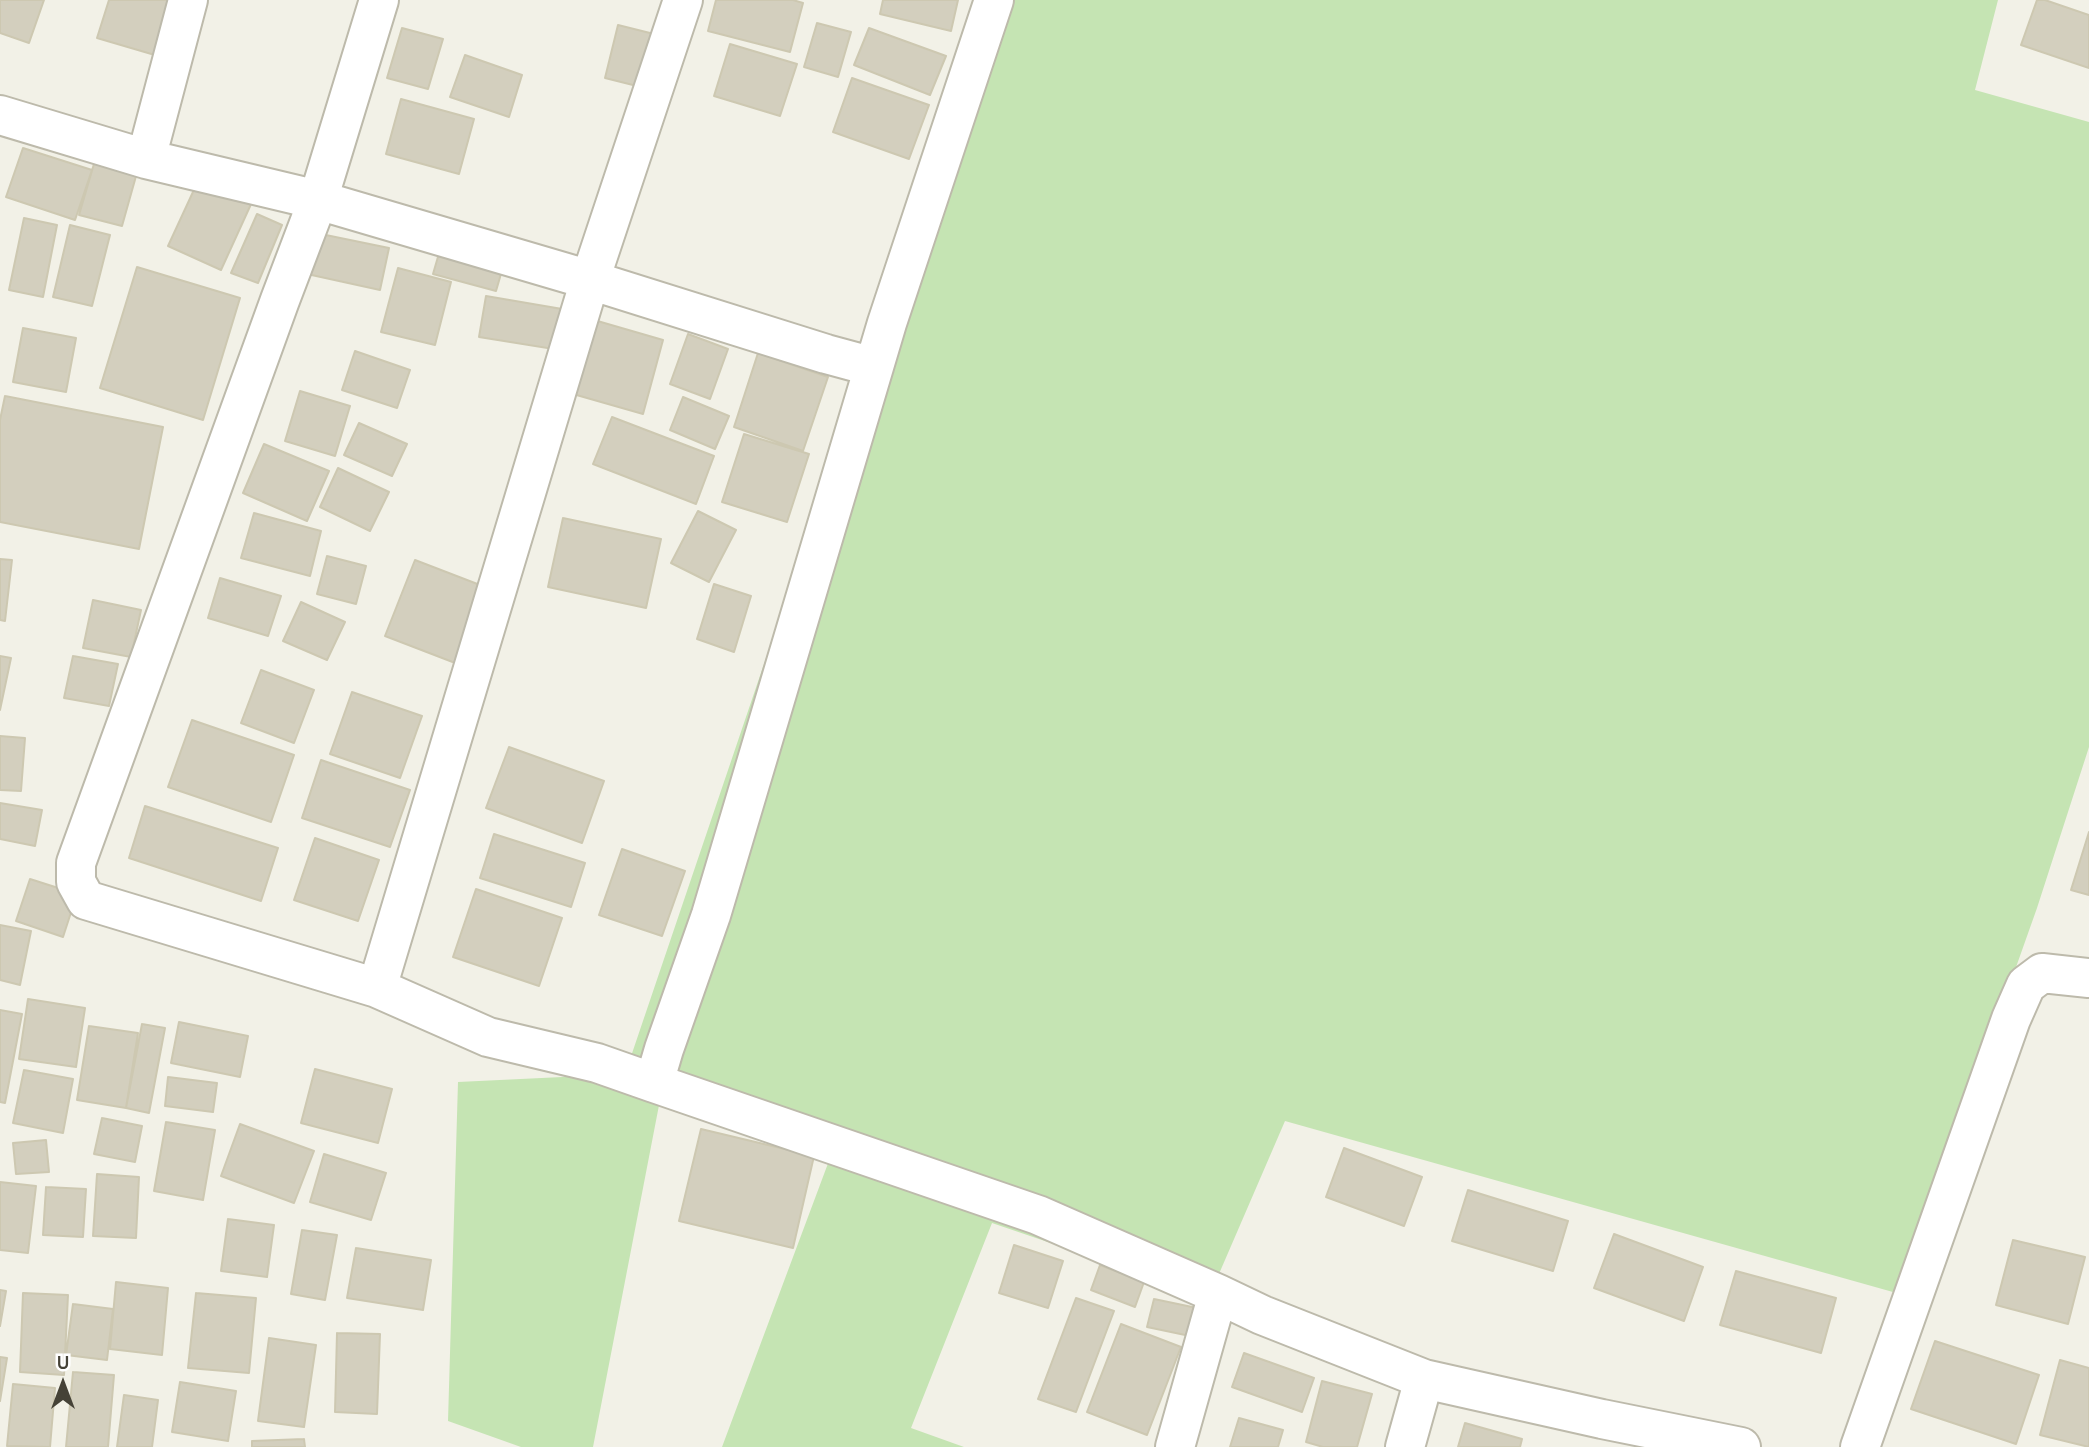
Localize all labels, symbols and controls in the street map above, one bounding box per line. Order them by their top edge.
north arrow [28,1349,98,1419]
text: U [56,1352,70,1374]

